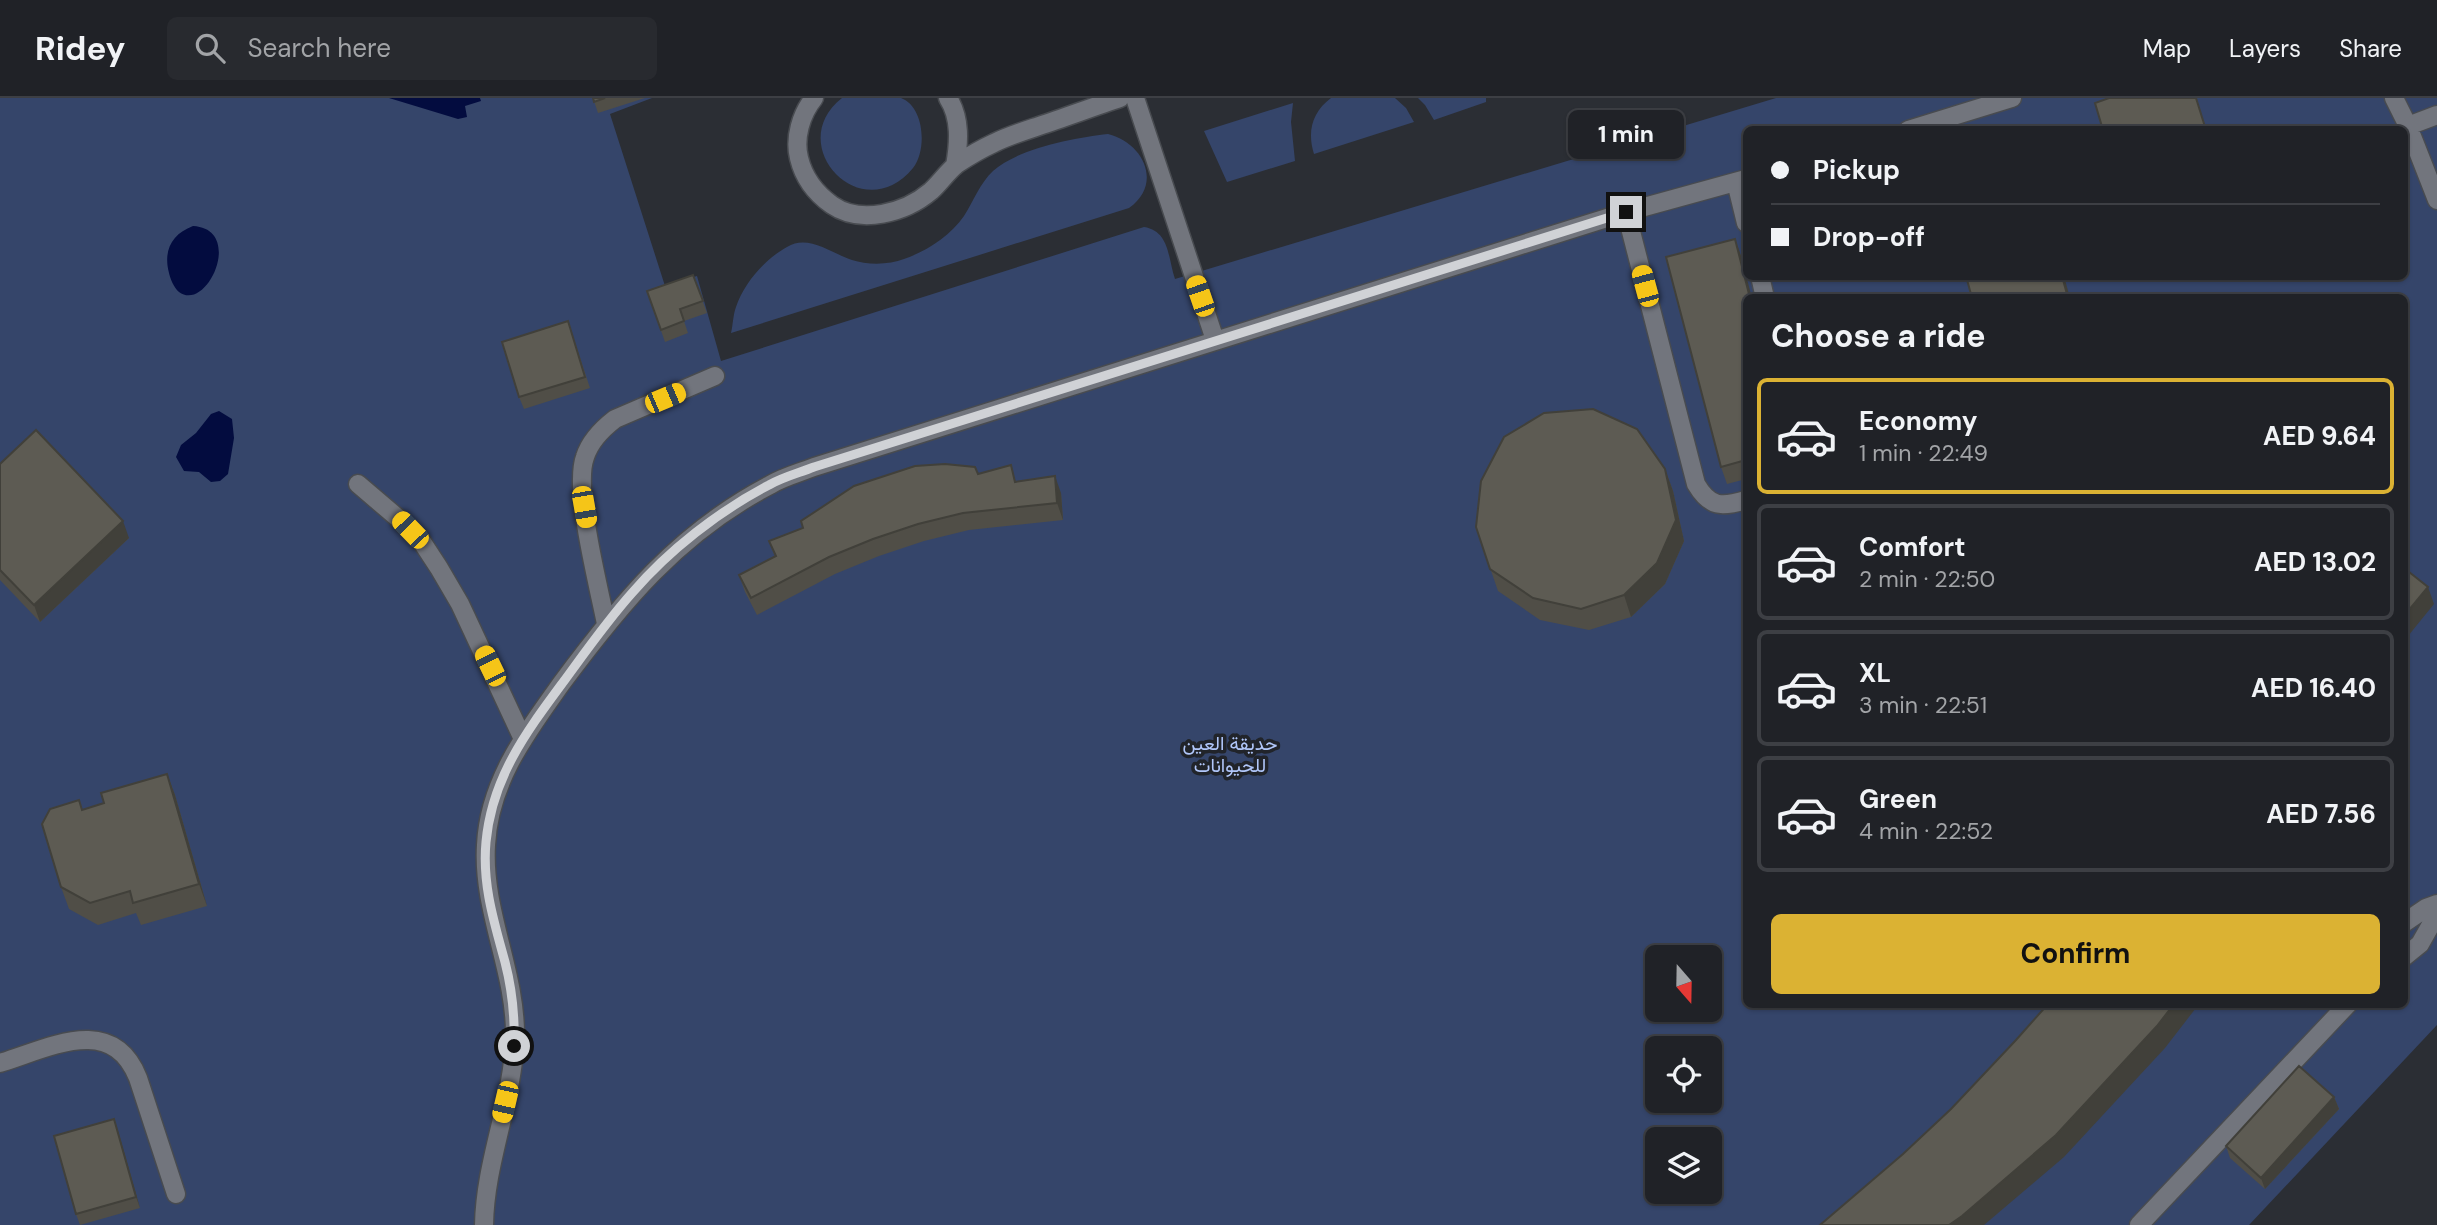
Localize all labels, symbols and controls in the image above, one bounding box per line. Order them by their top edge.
search box [167,17,657,80]
text: Ridey [35,27,125,70]
icon: search [191,29,229,67]
text: Search here [247,31,391,65]
text: Map [2143,33,2191,64]
text: Layers [2229,33,2301,64]
text: Share [2339,33,2402,64]
callout: 1 min [1568,110,1684,159]
text: 1 min [1598,119,1654,149]
text: Pickup [1813,153,1900,187]
route end [1610,196,1642,228]
text: Drop-off [1813,220,1925,254]
car [1630,263,1661,309]
car [1184,273,1217,319]
text: Choose a ride [1771,315,1986,357]
car [642,380,689,416]
text: Economy [1859,404,1977,438]
icon: car [1775,405,1838,468]
text: AED 9.64 [2263,419,2376,453]
text: 1 min · 22:49 [1859,438,1988,468]
car [571,484,598,530]
car [388,508,433,552]
text: Comfort [1859,530,1965,564]
icon: car [1775,531,1838,594]
text: AED 13.02 [2254,545,2376,579]
text: 2 min · 22:50 [1859,564,1995,594]
car [472,643,509,689]
text: XL [1859,656,1891,690]
icon: car [1775,657,1838,720]
text: AED 16.40 [2251,671,2376,705]
text: 3 min · 22:51 [1859,690,1987,720]
park label: حديقة العين للحيوانات [1182,731,1278,778]
text: Green [1859,782,1937,816]
icon: car [1775,783,1838,846]
text: AED 7.56 [2266,797,2376,831]
text: 4 min · 22:52 [1859,816,1993,846]
button: Confirm [1771,914,2380,994]
north arrow [1645,945,1722,1022]
map controls [1645,945,1722,1204]
route start [498,1030,530,1062]
button: locate [1645,1036,1722,1113]
car [491,1079,520,1125]
button: layers [1645,1127,1722,1204]

